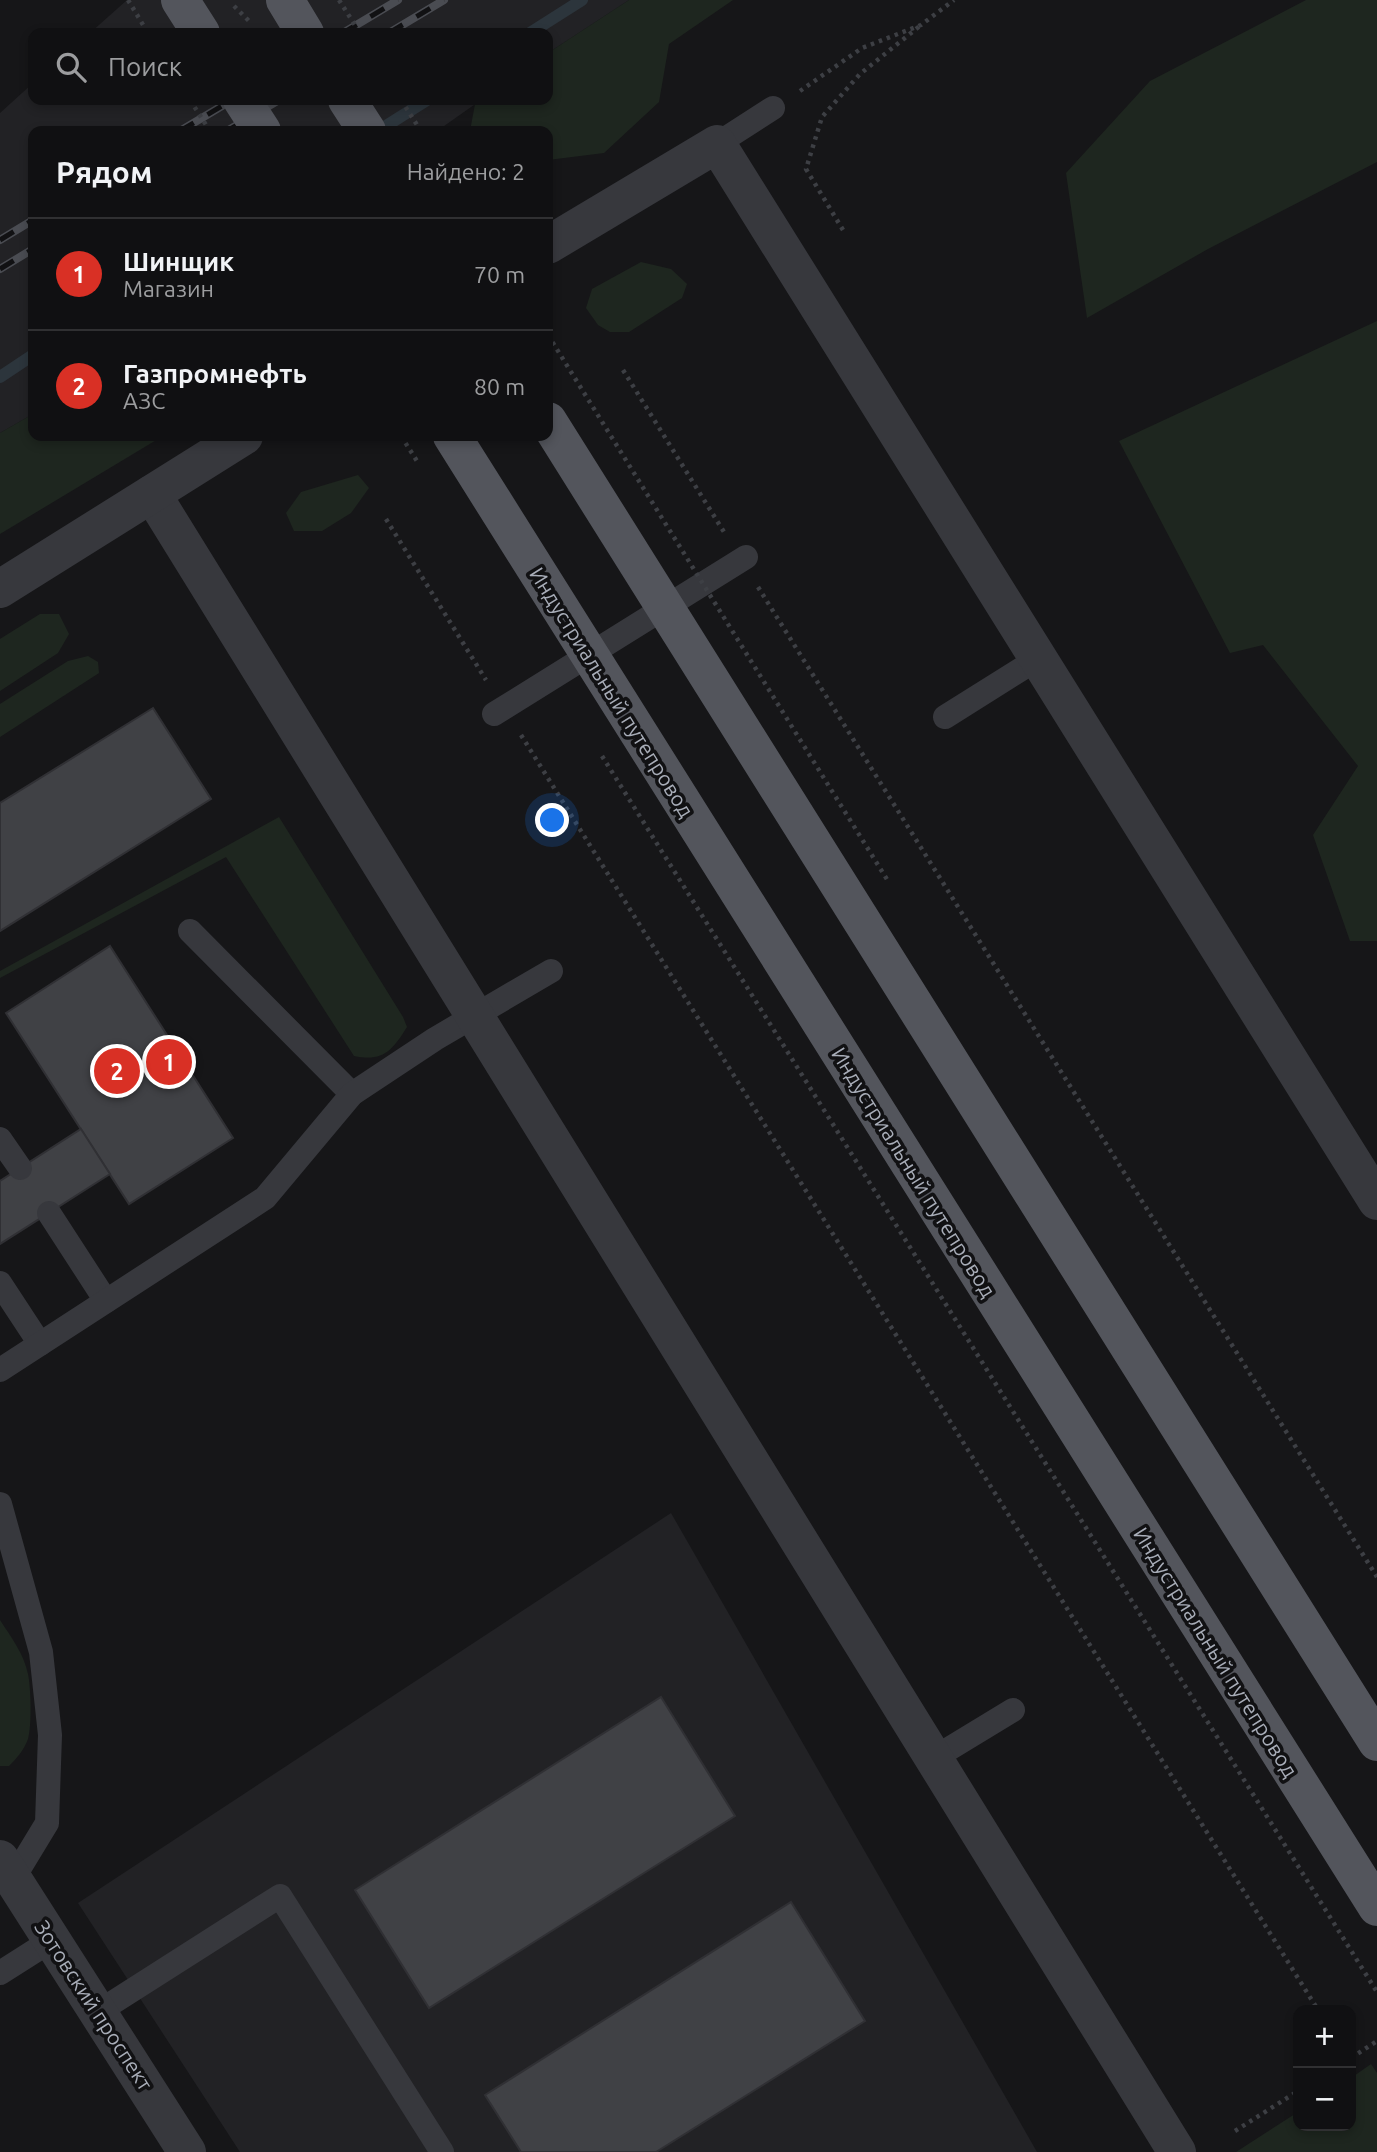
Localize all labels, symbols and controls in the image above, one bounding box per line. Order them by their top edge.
search box [28,28,553,105]
icon: search [52,48,90,86]
text: Поиск [108,52,182,81]
text: Рядом [56,155,152,189]
text: Найдено: 2 [407,159,525,184]
text: Шинщик [123,247,234,276]
text: 1 [73,262,85,287]
text: 70 m [474,262,525,287]
text: Магазин [123,276,214,301]
text: Газпромнефть [123,359,307,388]
text: 2 [73,374,85,399]
text: 80 m [474,374,525,399]
text: АЗС [123,388,165,413]
street label: Индустриальный путепровод [525,563,699,821]
your location [535,803,569,837]
pin: 1 [146,1036,192,1088]
street label: Индустриальный путепровод [827,1043,1001,1301]
pin: 2 [94,1045,140,1097]
street label: Индустриальный путепровод [1129,1523,1303,1781]
street label: Зотовский проспект [30,1916,158,2095]
map controls [1293,2005,1356,2131]
button: + [1293,2005,1356,2068]
button: − [1293,2068,1356,2131]

